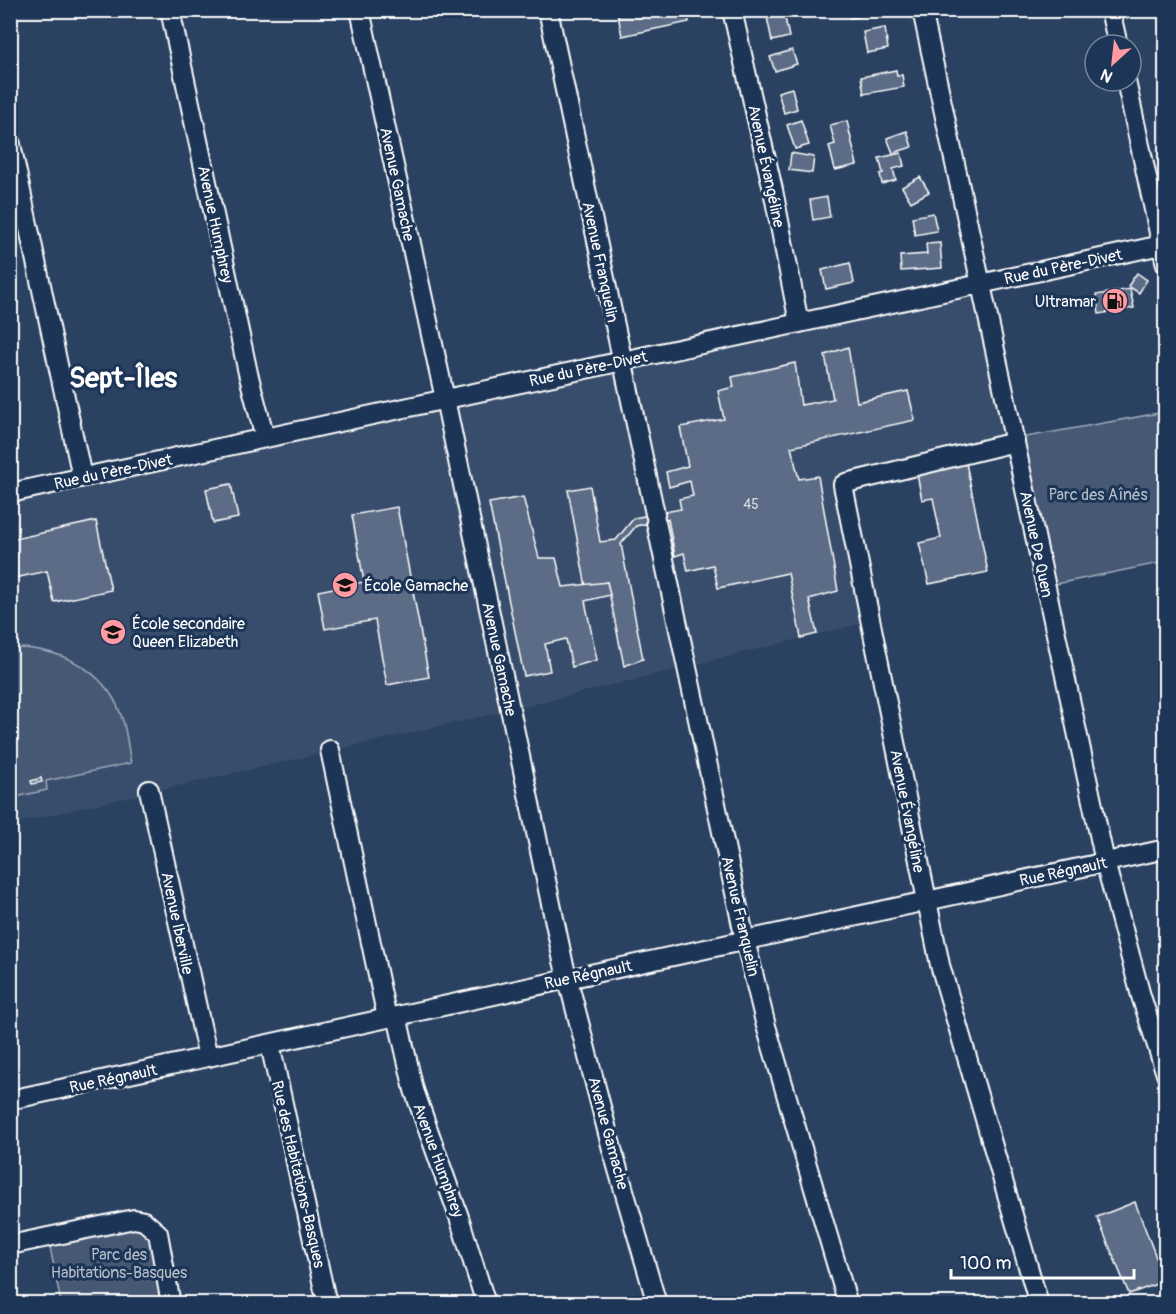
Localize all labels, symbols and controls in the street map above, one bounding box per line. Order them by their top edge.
north arrow [1083,33,1143,93]
text: N [1097,64,1116,87]
street label: Avenue Évangéline [743,103,789,229]
street label: Avenue Gamache [375,125,419,243]
street label: Avenue Humphrey [193,164,237,285]
street label: Avenue Franquelin [577,200,623,324]
street label: Rue du Père-Divet [1002,245,1125,289]
fuel station icon: Ultramar [1100,286,1130,316]
place label: Ultramar [1035,292,1096,312]
street label: Rue du Père-Divet [527,347,650,391]
district label: Sept-Îles [69,361,177,396]
street label: Rue du Père-Divet [52,450,175,494]
park label: Parc des Aînés [1048,485,1148,505]
street label: Avenue De Quen [1015,489,1057,599]
house number: 45 [743,496,759,513]
school or university icon: École Gamache [330,570,360,600]
place label: École Gamache [364,576,468,596]
street label: Avenue Gamache [477,600,521,718]
place label: École secondaire Queen Elizabeth [132,614,245,652]
school or university icon: École secondaire Queen Elizabeth [98,617,128,647]
street label: Avenue Évangéline [885,748,929,874]
street label: Rue Régnault [1018,853,1109,891]
street label: Avenue Franquelin [716,854,764,978]
street label: Avenue Iberville [156,870,198,976]
street label: Rue Régnault [543,956,634,994]
street label: Rue Régnault [68,1060,159,1098]
street label: Avenue Gamache [583,1075,633,1192]
street label: Rue des Habitations-Basques [267,1079,329,1270]
street label: Avenue Humphrey [408,1101,468,1220]
scale bar [951,1242,1134,1280]
park label: Parc des Habitations-Basques [51,1245,187,1283]
text: 100 m [960,1252,1012,1275]

